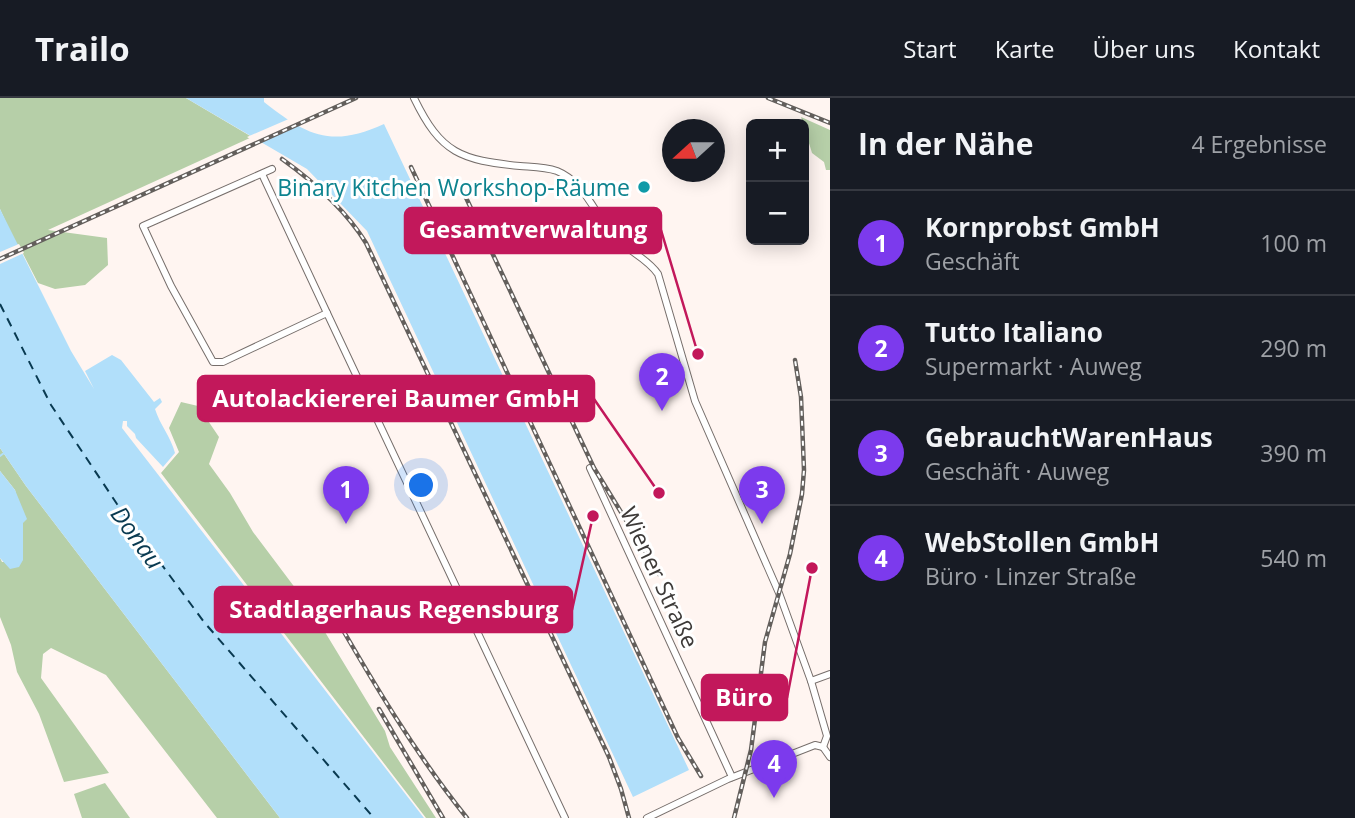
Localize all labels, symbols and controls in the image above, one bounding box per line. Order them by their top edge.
text: Trailo [35,26,130,71]
text: Start [903,32,957,65]
text: Karte [995,32,1055,65]
text: Über uns [1093,32,1195,65]
text: Kontakt [1233,32,1320,65]
north arrow [662,119,725,182]
map controls [746,119,809,245]
button: + [746,119,809,182]
text: In der Nähe [858,123,1034,164]
text: 4 Ergebnisse [1191,128,1327,160]
place label: Binary Kitchen Workshop-Räume [277,171,630,203]
marker: Binary Kitchen Workshop-Räume [636,179,652,195]
button: − [746,182,809,245]
callout: Gesamtverwaltung [405,208,661,253]
text: Kornprobst GmbH [925,209,1160,245]
text: Gesamtverwaltung [419,212,648,245]
text: 1 [874,227,888,259]
text: 100 m [1260,227,1327,259]
text: Geschäft [925,245,1019,277]
text: Tutto Italiano [925,314,1103,350]
text: 2 [874,332,888,364]
text: 290 m [1260,332,1327,364]
text: Supermarkt · Auweg [925,350,1142,382]
pin: 2 [639,353,685,411]
callout: Autolackiererei Baumer GmbH [198,376,594,421]
text: Autolackiererei Baumer GmbH [212,381,580,414]
text: GebrauchtWarenHaus [925,419,1213,455]
text: 3 [874,437,888,469]
text: 390 m [1260,437,1327,469]
text: Geschäft · Auweg [925,455,1109,487]
pin: 1 [323,466,369,524]
pin: 3 [739,466,785,524]
your location [404,468,438,502]
water label: Donau [104,499,172,575]
street label: Wiener Straße [613,501,707,653]
text: WebStollen GmbH [925,524,1159,560]
text: 4 [874,542,888,574]
text: 540 m [1260,542,1327,574]
text: Büro · Linzer Straße [925,560,1136,592]
callout: Stadtlagerhaus Regensburg [215,587,572,632]
text: Stadtlagerhaus Regensburg [229,592,559,625]
callout: Büro [702,675,787,720]
text: Büro [715,680,773,713]
pin: 4 [751,740,797,798]

